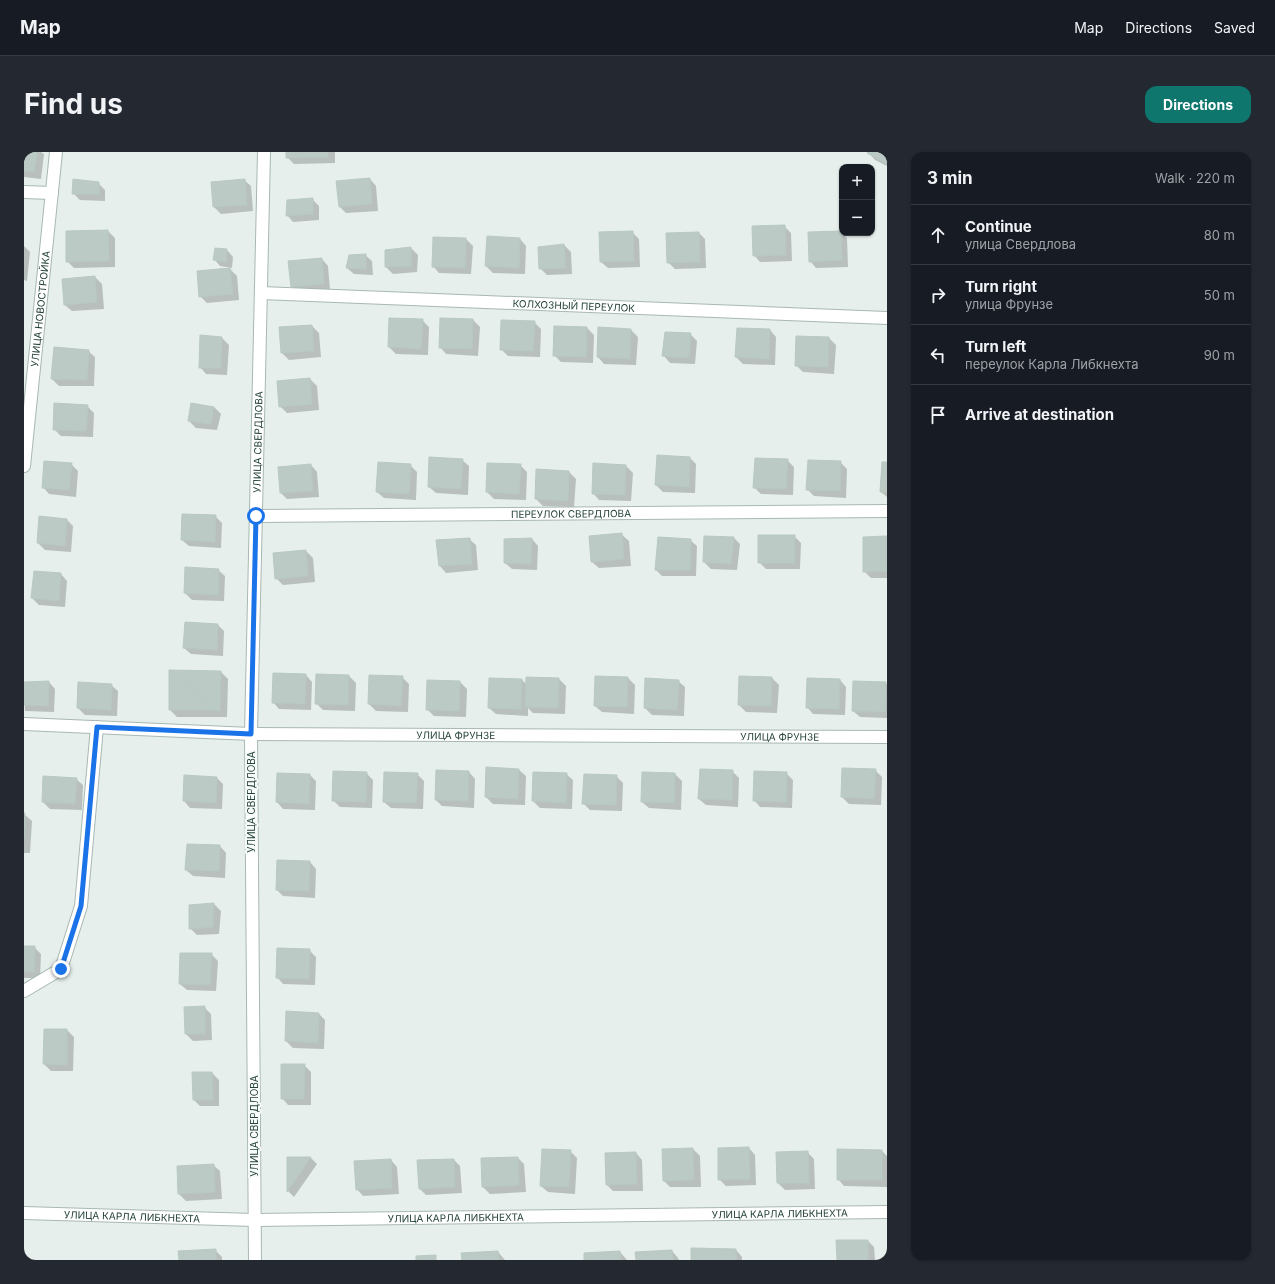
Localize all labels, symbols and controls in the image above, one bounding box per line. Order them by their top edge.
text: Map [20,16,61,39]
text: Map [1074,19,1103,36]
text: Directions [1125,19,1192,36]
text: Saved [1214,19,1255,36]
button: Directions [1145,86,1251,123]
text: Find us [24,87,123,121]
map controls [839,164,875,236]
button: + [839,164,875,200]
text: 3 min [927,168,973,188]
text: Walk · 220 m [1155,170,1235,186]
button: − [839,200,875,236]
text: Continue [965,217,1032,236]
icon: ahead [927,224,949,246]
text: 80 m [1204,227,1235,243]
text: улица Свердлова [965,236,1076,252]
street label: УЛИЦА НОВОСТРОЙКА [28,250,52,367]
text: Turn right [965,277,1037,296]
icon: right [927,284,949,306]
text: 50 m [1204,287,1235,303]
text: улица Фрунзе [965,296,1053,312]
street label: КОЛХОЗНЫЙ ПЕРЕУЛОК [512,297,635,314]
text: Turn left [965,337,1026,356]
icon: left [927,344,949,366]
text: 90 m [1204,347,1235,363]
text: переулок Карла Либкнехта [965,356,1138,372]
street label: УЛИЦА СВЕРДЛОВА [250,391,265,493]
icon: arrive [927,404,949,426]
text: Arrive at destination [965,405,1114,424]
route start [247,507,265,525]
street label: ПЕРЕУЛОК СВЕРДЛОВА [511,507,631,520]
street label: УЛИЦА ФРУНЗЕ [416,729,495,741]
street label: УЛИЦА ФРУНЗЕ [740,730,819,743]
street label: УЛИЦА СВЕРДЛОВА [245,751,257,853]
route end [52,960,70,978]
street label: УЛИЦА СВЕРДЛОВА [248,1075,260,1177]
street label: УЛИЦА КАРЛА ЛИБКНЕХТА [712,1206,848,1220]
street label: УЛИЦА КАРЛА ЛИБКНЕХТА [64,1208,200,1224]
street label: УЛИЦА КАРЛА ЛИБКНЕХТА [388,1211,524,1224]

